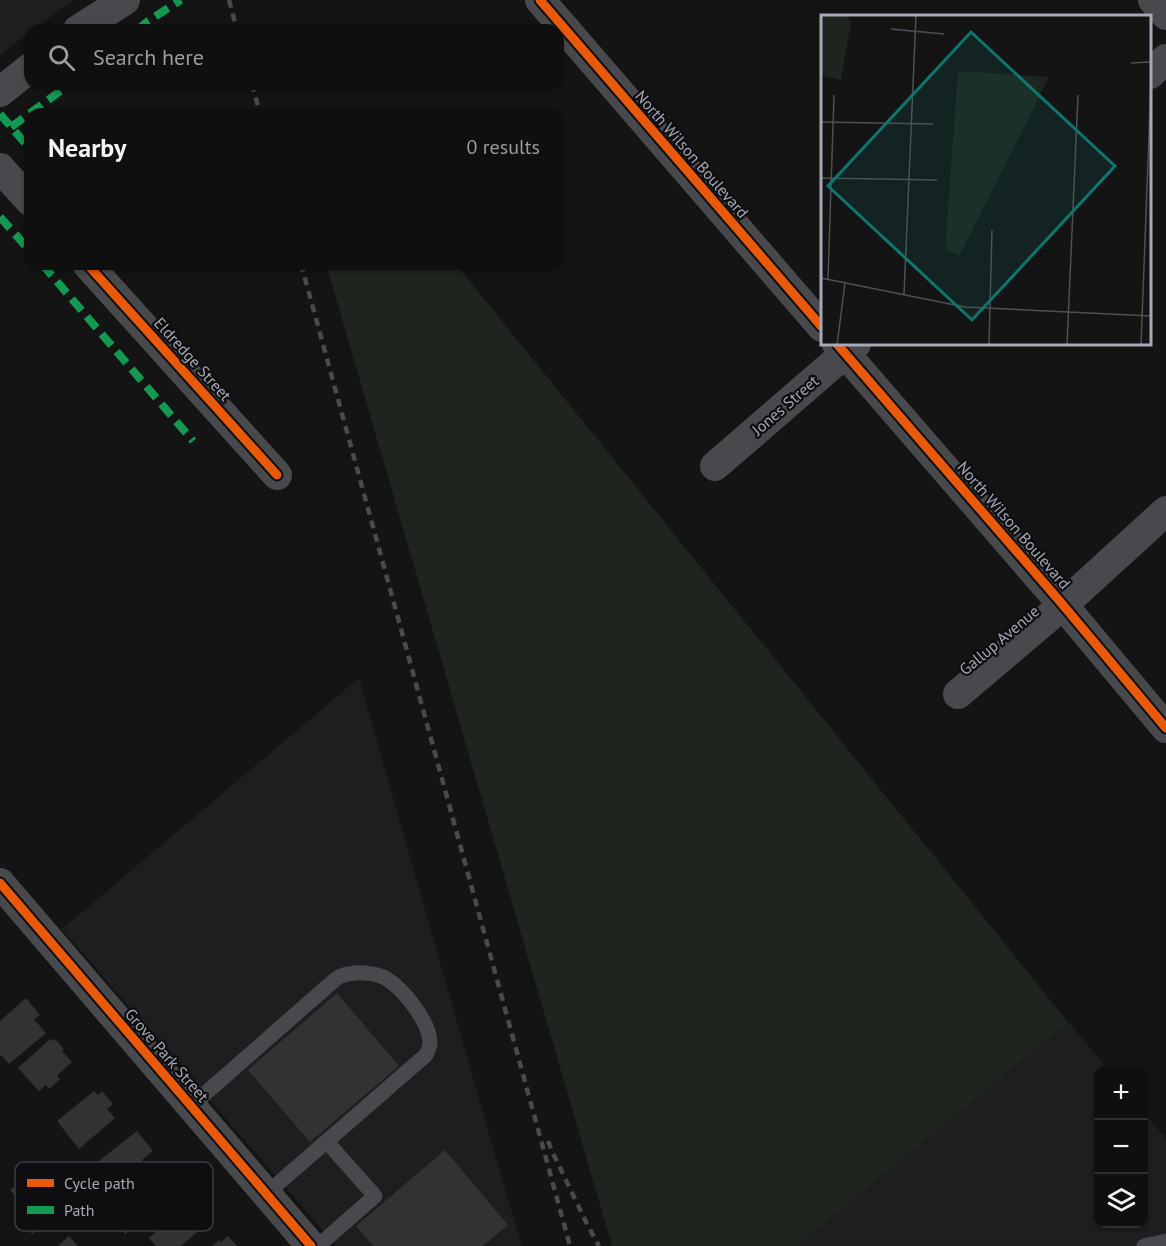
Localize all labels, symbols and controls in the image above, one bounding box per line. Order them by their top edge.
inset map [821,15,1151,345]
search box [24,24,564,90]
icon: search [45,41,78,74]
text: Search here [93,43,204,71]
street label: North Wilson Boulevard [631,86,753,222]
text: Nearby [48,131,126,164]
text: 0 results [467,134,540,160]
street label: Eldredge Street [150,313,236,405]
street label: Jones Street [747,370,823,440]
street label: North Wilson Boulevard [953,457,1075,593]
street label: Gallup Avenue [955,601,1043,679]
street label: Grove Park Street [121,1004,214,1106]
map controls [1094,1066,1148,1228]
button: + [1094,1066,1148,1120]
button: − [1094,1120,1148,1174]
legend [15,1162,213,1231]
text: Cycle path [64,1173,135,1193]
button: layers [1094,1174,1148,1228]
text: Path [64,1200,95,1220]

